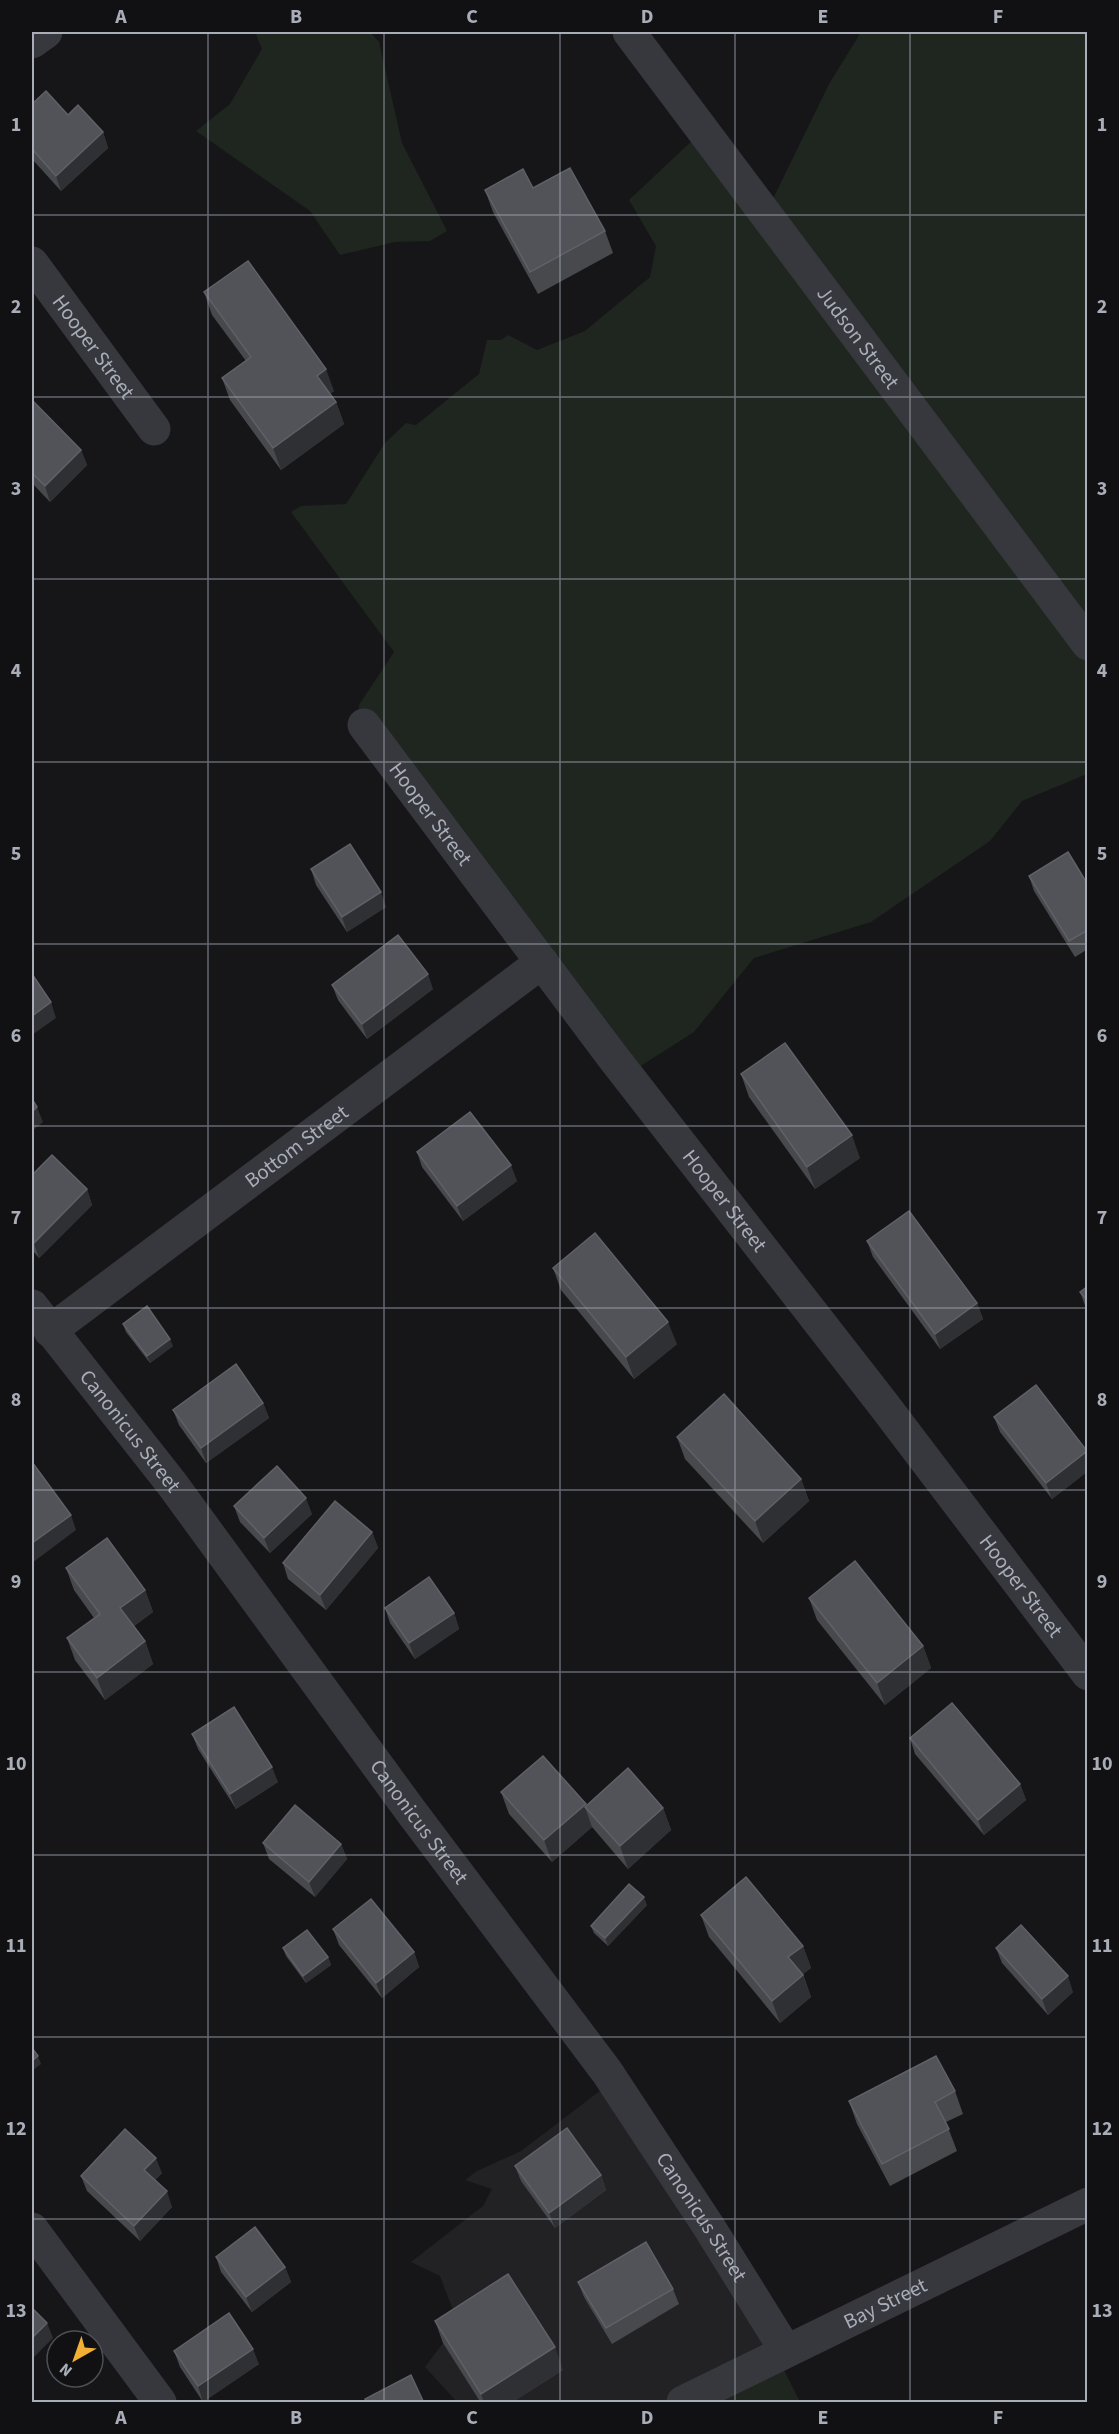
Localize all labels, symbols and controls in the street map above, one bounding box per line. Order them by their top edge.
text: A [114,3,127,31]
text: B [290,3,302,31]
text: C [466,3,478,31]
text: D [641,3,653,31]
text: E [818,3,828,31]
text: F [993,3,1003,31]
text: 1 [11,111,21,139]
text: 1 [1097,111,1107,139]
street label: Judson Street [810,280,907,395]
street label: Hooper Street [45,288,142,405]
text: 2 [11,293,21,321]
text: 2 [1097,293,1107,321]
text: 3 [11,475,21,503]
text: 3 [1097,475,1107,503]
text: 4 [11,657,22,685]
text: 4 [1097,657,1108,685]
street label: Hooper Street [382,756,479,872]
text: 5 [11,840,21,868]
text: 5 [1097,840,1107,868]
text: 6 [11,1022,21,1050]
text: 6 [1097,1022,1107,1050]
street label: Bottom Street [238,1097,354,1195]
street label: Hooper Street [675,1143,774,1258]
text: 7 [11,1204,21,1232]
text: 7 [1097,1204,1107,1232]
street label: Canonicus Street [72,1363,188,1498]
text: 8 [11,1386,21,1414]
text: 8 [1097,1386,1107,1414]
street label: Hooper Street [972,1528,1070,1644]
text: 9 [11,1568,21,1596]
text: 9 [1097,1568,1107,1596]
text: 10 [5,1750,27,1778]
text: 10 [1091,1750,1113,1778]
street label: Canonicus Street [363,1753,476,1890]
text: 11 [5,1932,27,1960]
text: 11 [1091,1932,1113,1960]
text: 12 [5,2115,27,2143]
text: 12 [1091,2115,1113,2143]
street label: Canonicus Street [649,2146,754,2288]
street label: Bay Street [838,2270,932,2336]
text: 13 [5,2297,27,2325]
text: 13 [1091,2297,1113,2325]
north arrow [45,2329,105,2389]
text: N [55,2358,77,2382]
text: A [114,2404,127,2432]
text: B [290,2404,302,2432]
text: C [466,2404,478,2432]
text: D [641,2404,653,2432]
text: E [818,2404,828,2432]
text: F [993,2404,1003,2432]

